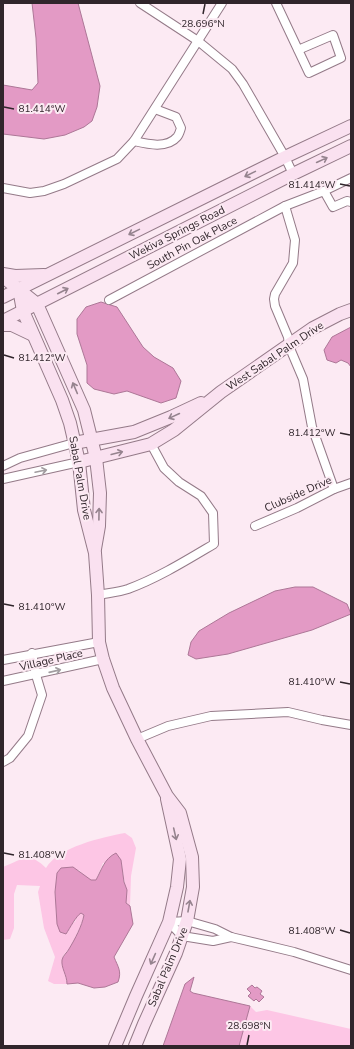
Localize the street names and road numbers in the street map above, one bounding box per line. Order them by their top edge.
street label: Wekiva Springs Road [127,202,227,264]
street label: South Pin Oak Place [144,213,240,273]
street label: West Sabal Palm Drive [223,318,327,394]
street label: Sabal Palm Drive [65,435,95,521]
street label: Clubside Drive [262,472,334,516]
street label: Village Place [17,645,84,675]
street label: Sabal Palm Drive [144,925,192,1009]

